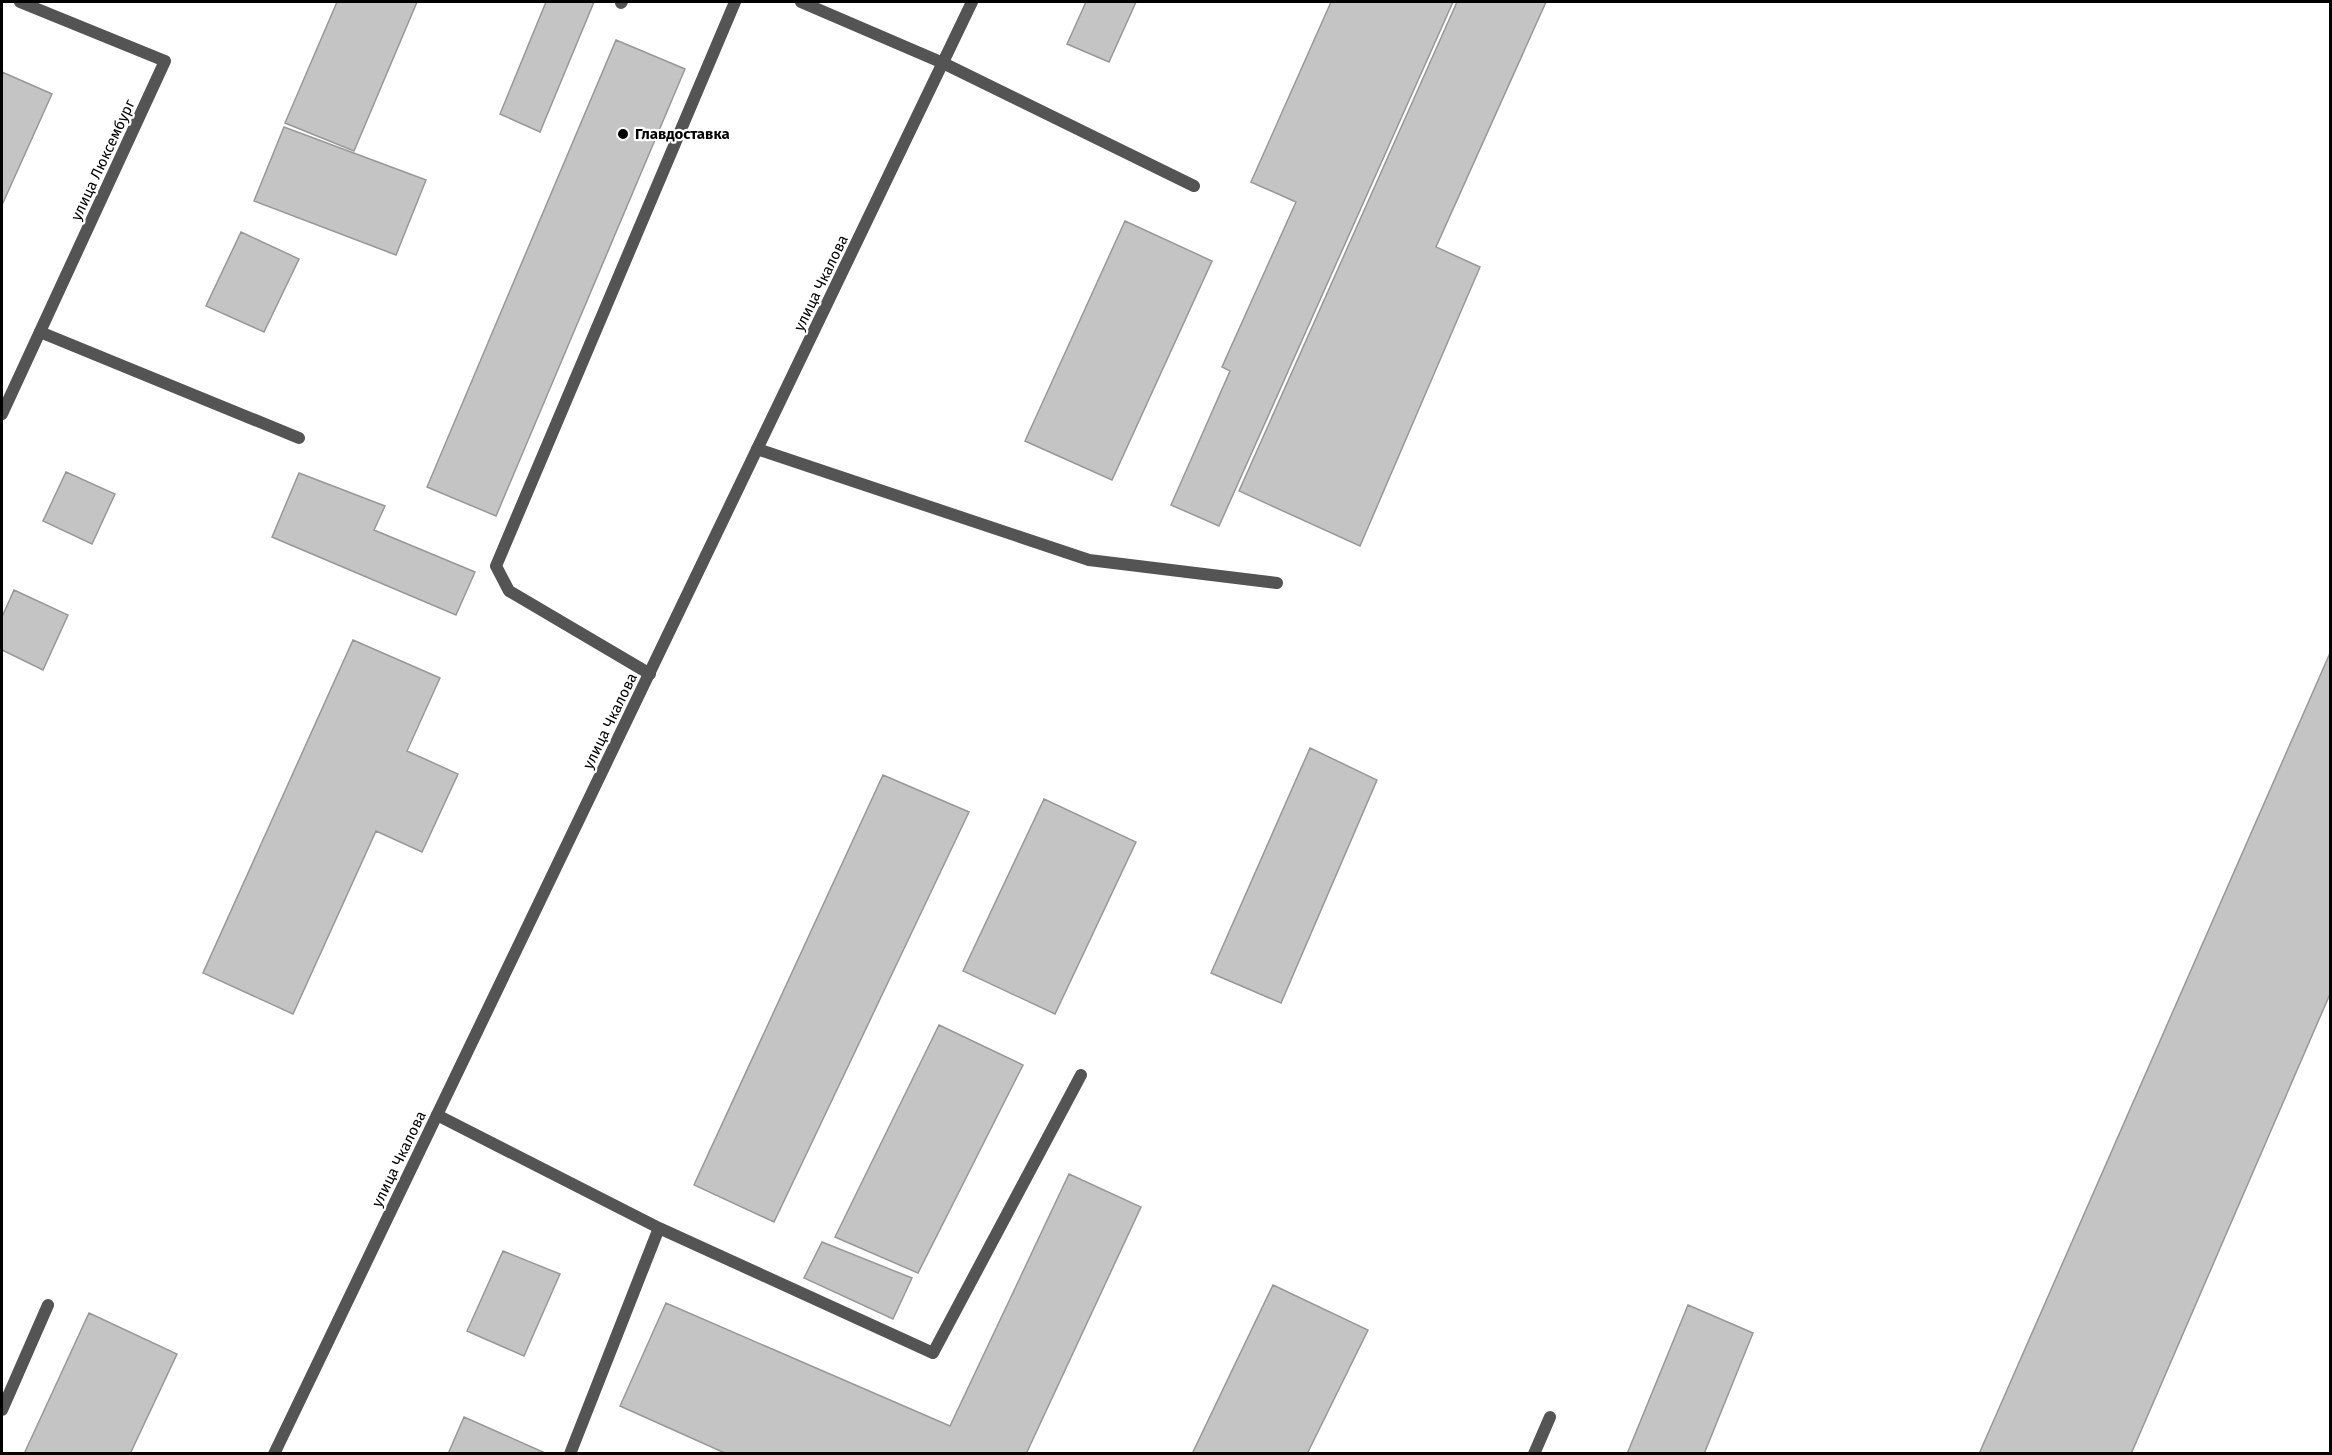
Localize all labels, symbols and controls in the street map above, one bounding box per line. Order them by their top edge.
street label: улица Люксембург [67,96,139,223]
place label: Главдоставка [635,125,730,143]
marker: Главдоставка [616,127,630,141]
street label: улица Чкалова [790,232,852,334]
street label: улица Чкалова [579,670,641,772]
street label: улица Чкалова [368,1108,430,1210]

